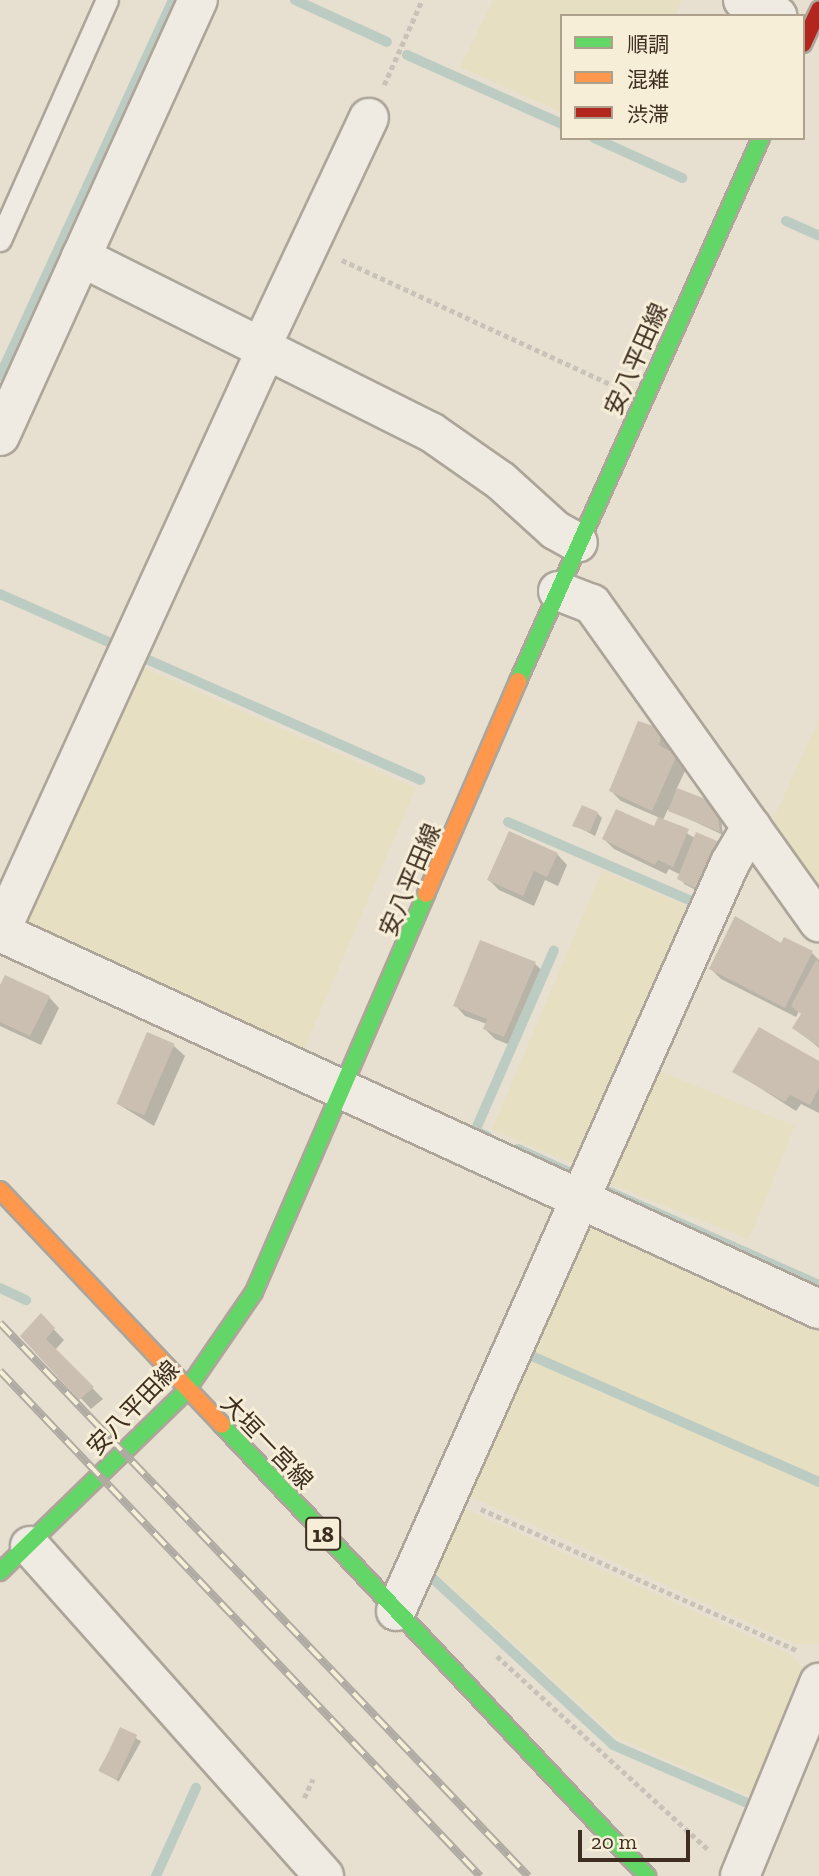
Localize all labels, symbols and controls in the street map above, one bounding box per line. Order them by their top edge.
legend [560,14,805,140]
text: 順調 [627,32,669,57]
text: 混雑 [627,67,669,92]
text: 渋滞 [627,102,669,127]
street label: 安八平田線 [598,298,674,420]
street label: 安八平田線 [373,819,447,941]
street label: 安八平田線 [81,1355,185,1461]
street label: 大垣一宮線 [215,1389,319,1495]
road number: 18 [304,1514,342,1554]
scale bar [581,1816,693,1860]
text: 20 m [591,1829,637,1854]

